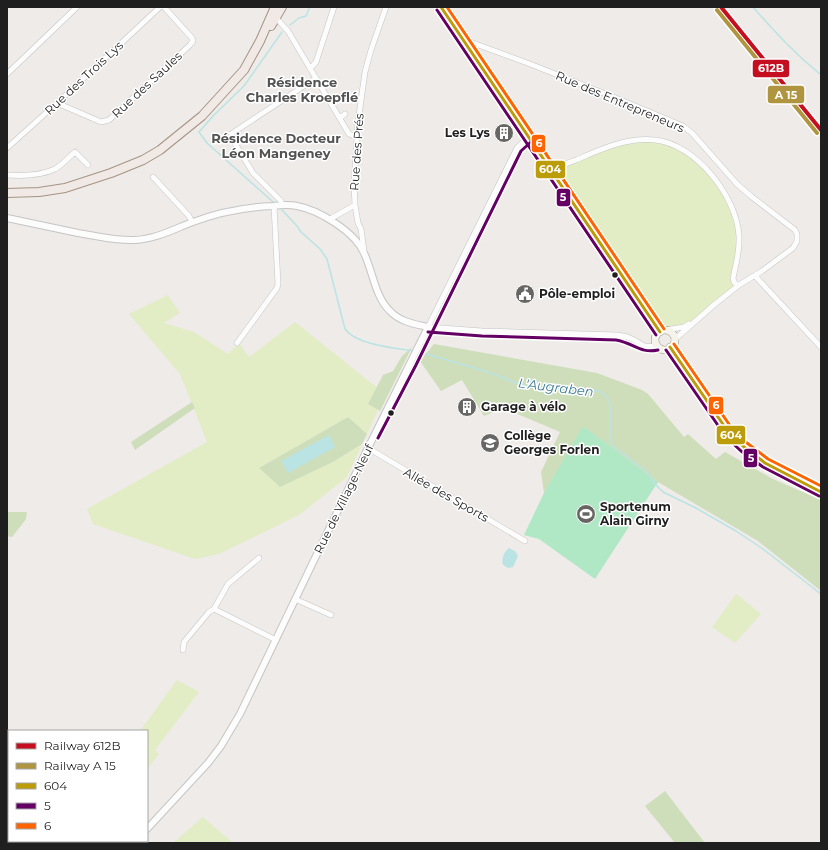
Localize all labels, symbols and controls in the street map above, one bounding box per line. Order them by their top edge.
street label: Rue des Trois Lys [41,37,126,118]
street label: Rue des Saules [108,48,185,121]
line badge: 612B [752,59,790,78]
text: 612B [758,61,784,75]
street label: Rue des Entrepreneurs [553,68,687,136]
district label: Résidence Charles Kroepflé [246,74,358,105]
line badge: A 15 [767,85,805,104]
text: A 15 [774,88,798,102]
street label: Rue des Prés [346,113,367,191]
building icon: Les Lys [493,122,515,144]
place label: Les Lys [445,125,491,140]
district label: Résidence Docteur Léon Mangeney [211,130,341,161]
line badge: 6 [531,134,546,153]
text: 6 [535,136,543,150]
line badge: 604 [535,160,566,179]
text: 604 [539,162,561,176]
line badge: 5 [556,188,571,207]
text: 5 [560,190,567,204]
unlabelled marker [610,270,620,280]
public building icon: Pôle-emploi [514,283,536,305]
place label: Pôle-emploi [539,286,615,301]
water label: L'Augraben [517,374,595,400]
building icon: Garage à vélo [456,396,478,418]
line badge: 6 [708,396,724,415]
text: 6 [712,398,720,412]
place label: Garage à vélo [481,399,566,414]
unlabelled marker [386,408,396,418]
line badge: 604 [716,425,746,445]
place label: Collège Georges Forlen [504,428,599,457]
text: 604 [720,428,742,442]
school or university icon: Collège Georges Forlen [479,432,501,454]
street label: Rue de Village-Neuf [311,441,377,556]
line badge: 5 [743,448,758,468]
text: 5 [748,451,755,465]
street label: Allée des Sports [401,464,492,525]
place label: Sportenum Alain Girny [599,499,671,528]
sports icon: Sportenum Alain Girny [575,503,597,525]
legend [8,730,148,842]
text: Railway 612B [44,738,120,753]
text: Railway A 15 [44,758,116,773]
text: 604 [44,778,67,793]
text: 5 [44,798,51,813]
text: 6 [44,818,51,833]

